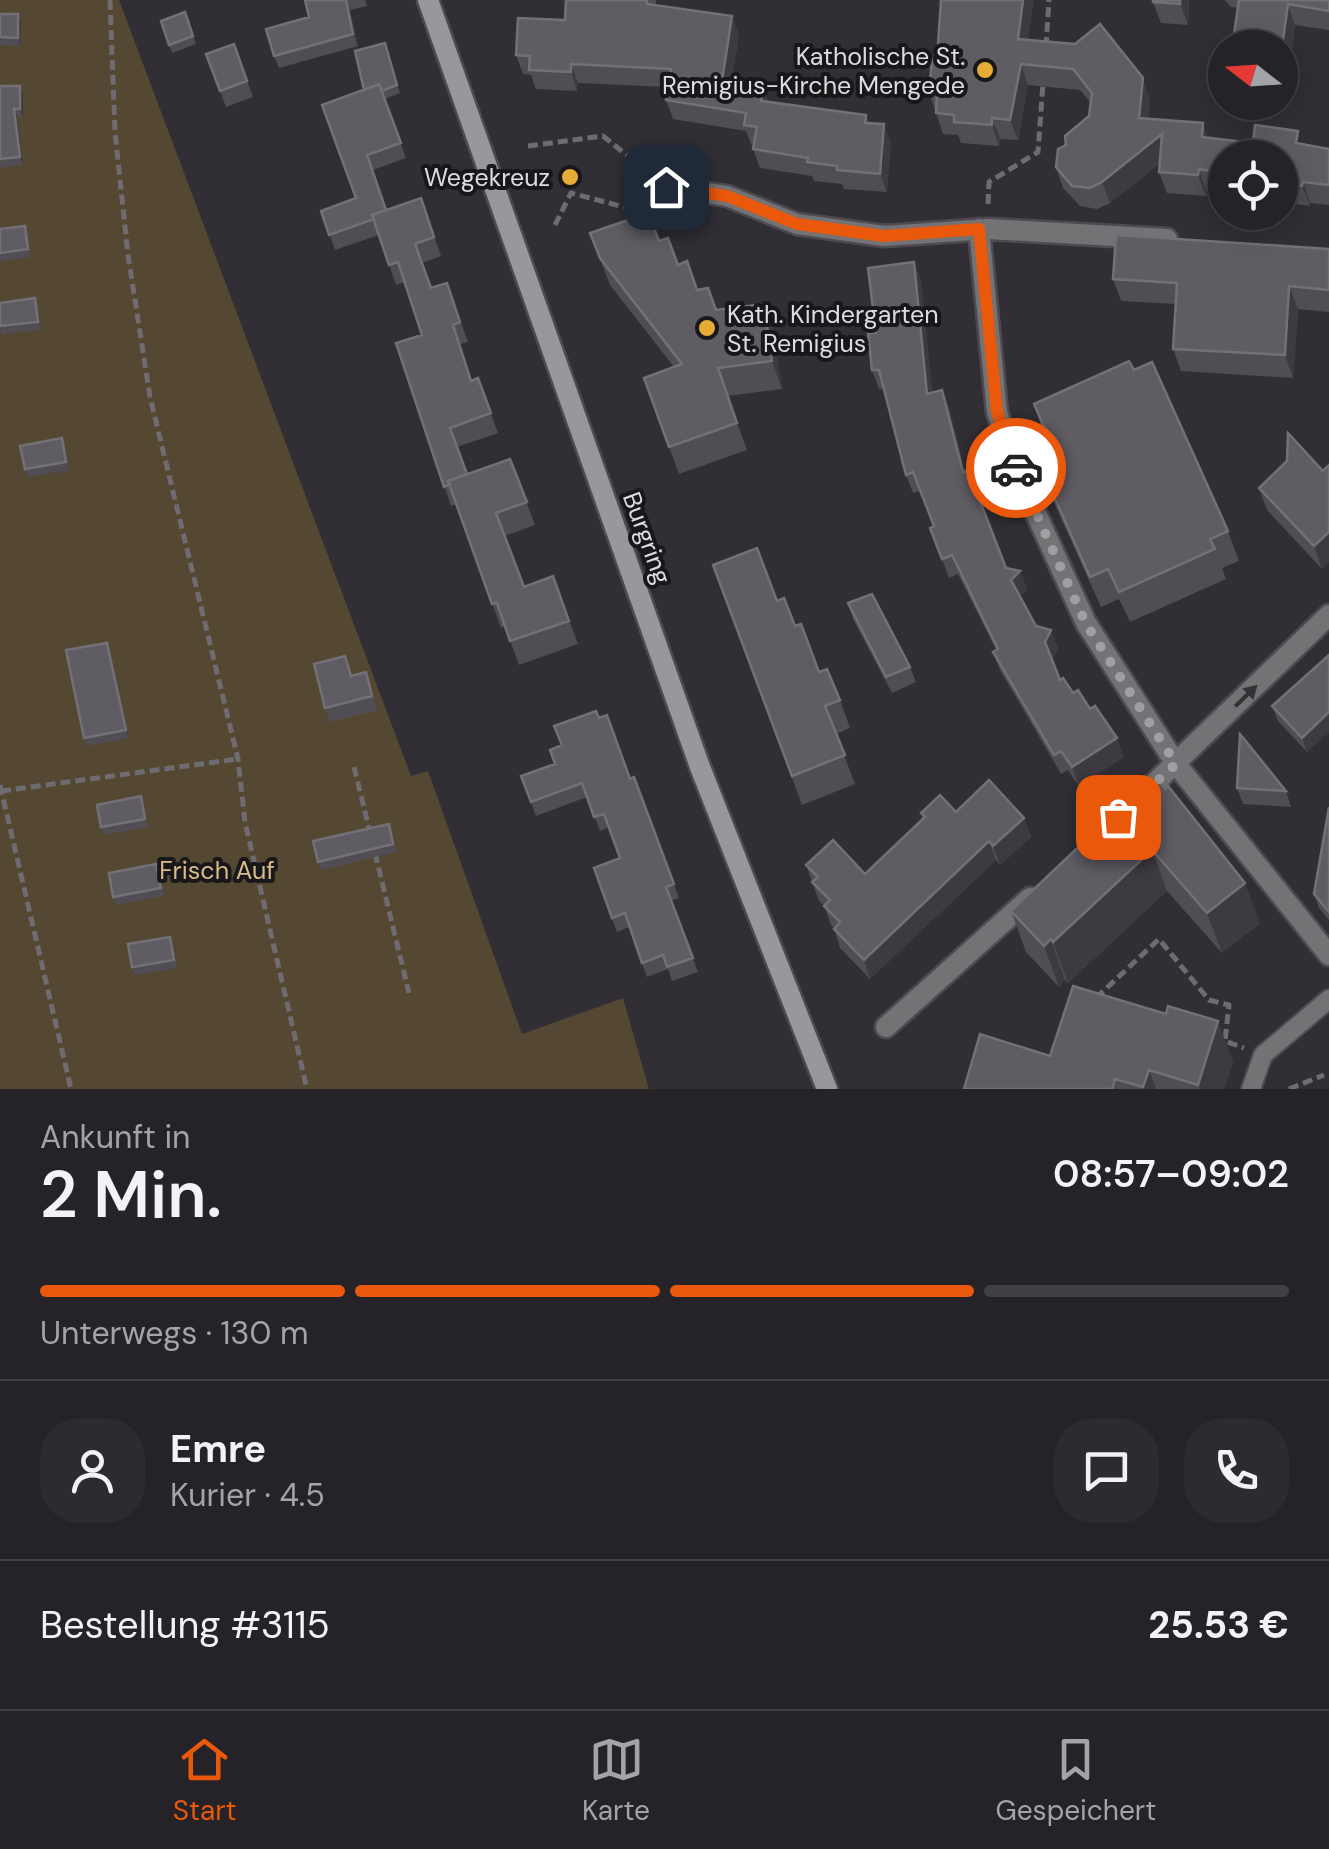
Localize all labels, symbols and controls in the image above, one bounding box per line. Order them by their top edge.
north arrow [1208,30,1298,120]
map controls [1208,30,1298,230]
place label: Katholische St. Remigius-Kirche Mengede [662,40,965,102]
marker: Katholische St. Remigius-Kirche Mengede [974,59,996,81]
button: locate [1208,140,1298,230]
pin [624,145,709,230]
icon: home [639,160,694,215]
place label: Wegekreuz [424,161,550,194]
marker: Wegekreuz [559,166,581,188]
place label: Kath. Kindergarten St. Remigius [727,298,939,360]
marker: Kath. Kindergarten St. Remigius [696,317,718,339]
courier [966,418,1066,518]
icon: car [989,441,1044,496]
street label: Burgring [615,487,679,589]
one-way arrow [1234,685,1258,708]
pin [1076,775,1161,860]
icon: bag [1091,790,1146,845]
park label: Frisch Auf [159,854,275,887]
text: Ankunft in [40,1116,190,1158]
text: 08:57–09:02 [1053,1149,1289,1199]
text: 2 Min. [40,1153,222,1237]
text: Unterwegs · 130 m [40,1312,308,1354]
button: person [40,1418,145,1523]
button: chat [1054,1418,1159,1523]
button: phone [1184,1418,1289,1523]
text: Emre [170,1424,266,1474]
text: Kurier · 4.5 [170,1474,325,1516]
text: Bestellung #3115 [40,1600,330,1650]
text: 25.53 € [1148,1600,1289,1650]
tab: Start [173,1732,237,1829]
tab: Karte [582,1732,650,1829]
tab: Gespeichert [995,1732,1156,1829]

